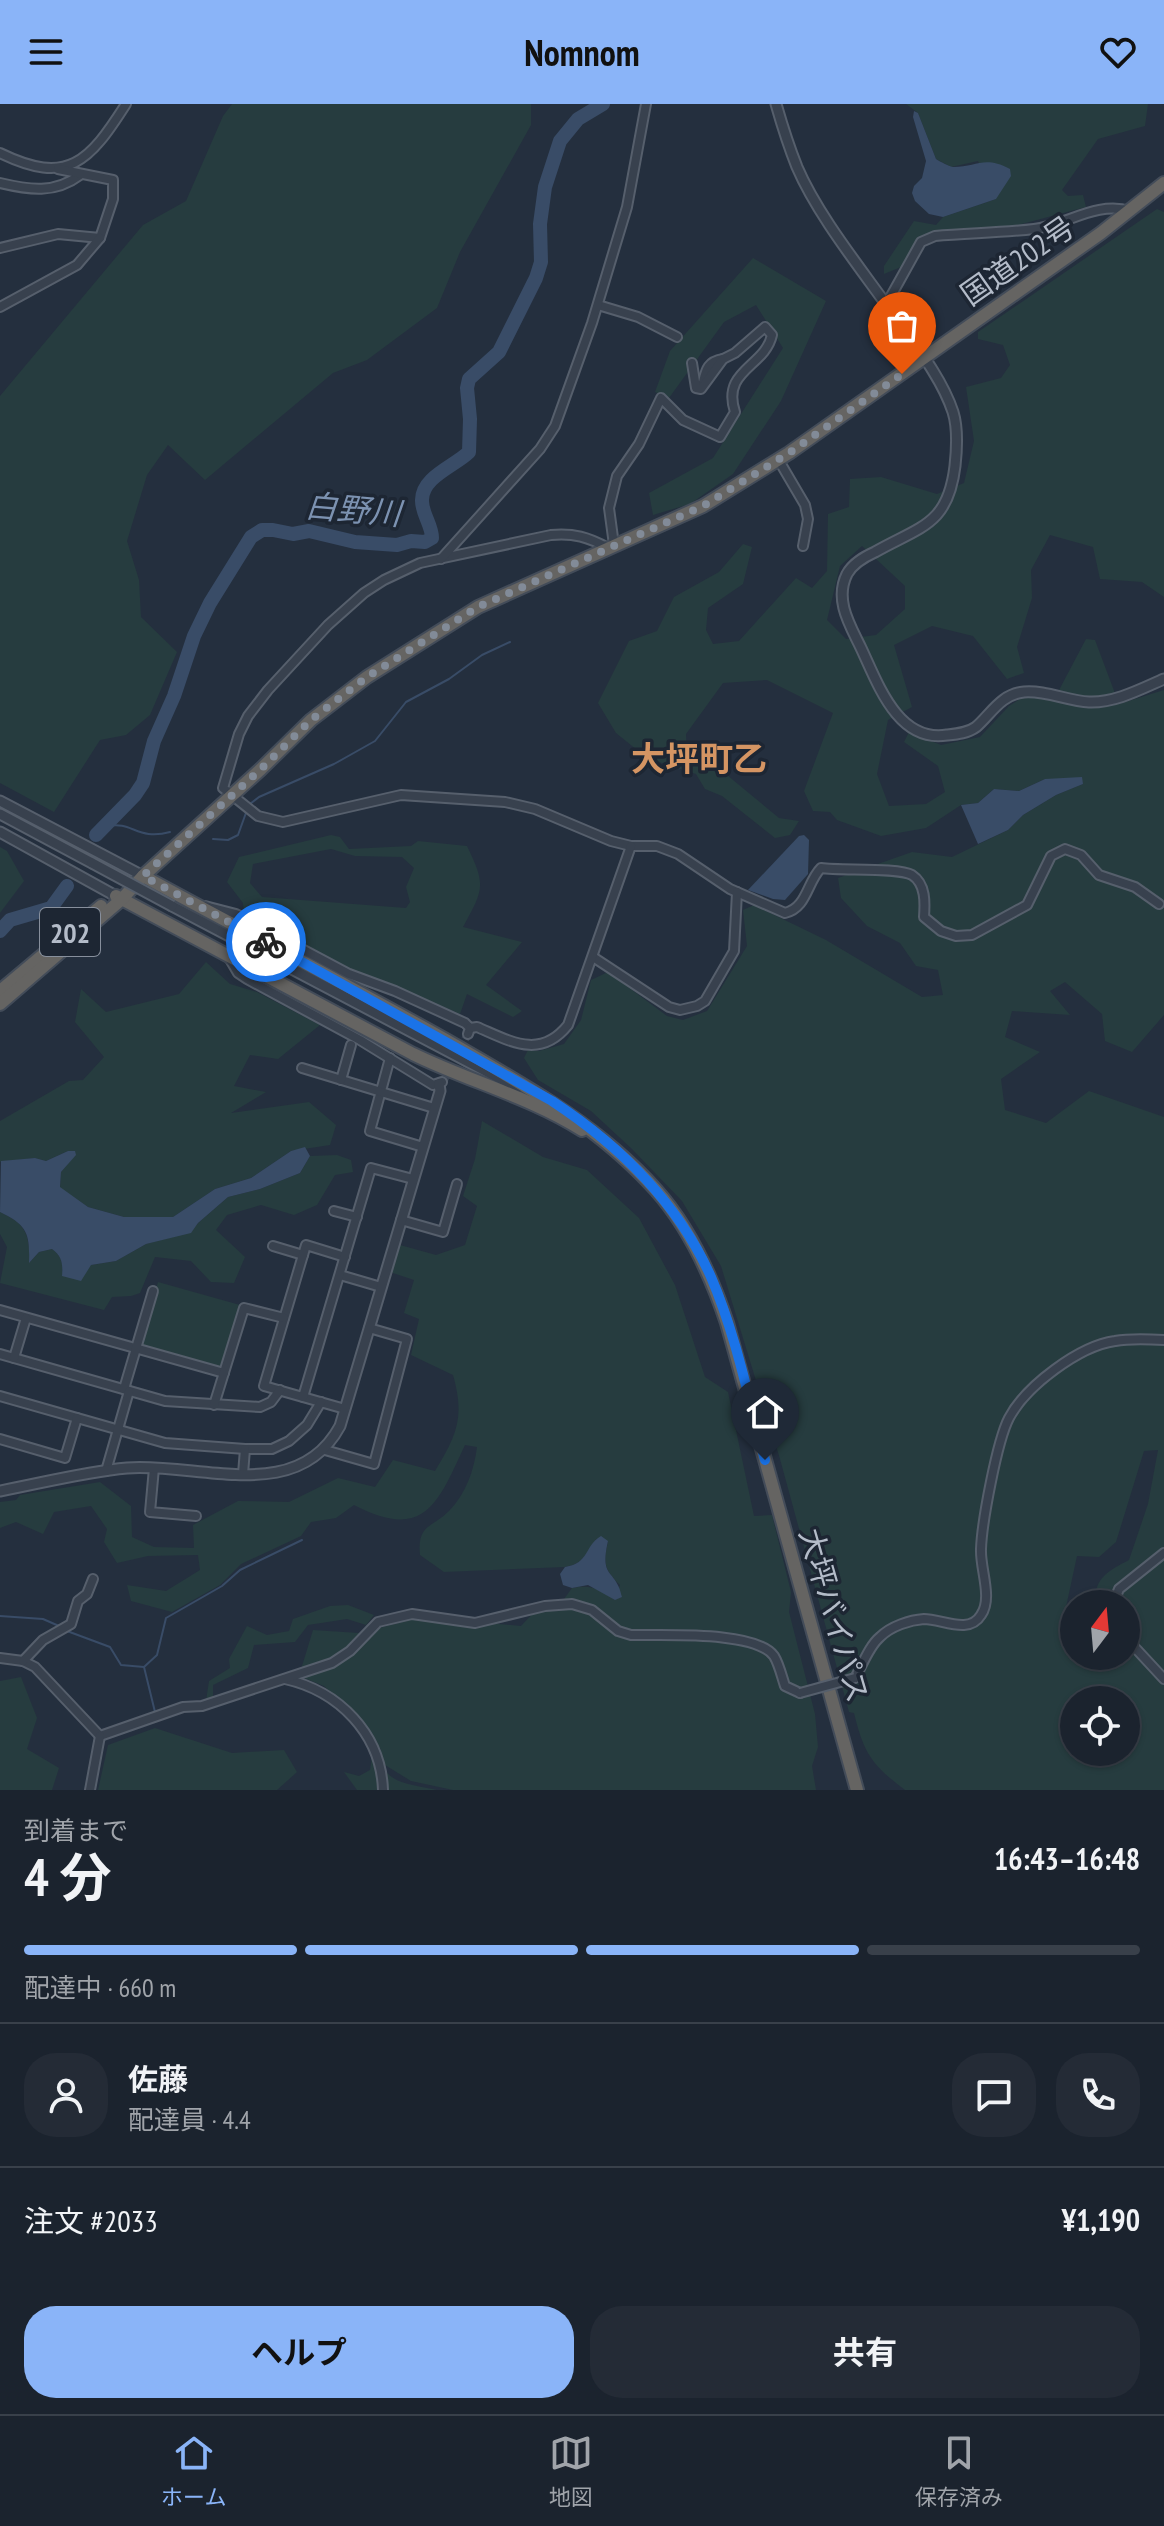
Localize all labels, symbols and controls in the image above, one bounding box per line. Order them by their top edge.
text: Nomnom [524,29,640,76]
icon: menu [24,30,68,74]
icon: heart [1096,30,1140,74]
street label: 国道202号 [952,207,1082,313]
pin [868,292,936,374]
icon: bag [880,304,924,348]
water label: 白野川 [303,484,406,534]
district label: 大坪町乙 [631,736,767,780]
courier [226,902,306,982]
road number: 202 [40,908,100,956]
icon: bike [244,920,288,964]
pin [731,1378,799,1460]
icon: home [743,1390,787,1434]
street label: 大坪バイパス [792,1523,878,1707]
north arrow [1060,1590,1140,1670]
map controls [1060,1590,1140,1766]
button: locate [1060,1686,1140,1766]
text: 到着まで [24,1814,128,1847]
text: 16:43–16:48 [994,1839,1140,1878]
text: 4 分 [24,1843,112,1910]
text: 配達中 · 660 m [24,1971,176,2004]
button: person [24,2053,108,2137]
button: chat [952,2053,1036,2137]
button: phone [1056,2053,1140,2137]
text: 佐藤 [128,2059,188,2098]
text: 配達員 · 4.4 [128,2103,251,2136]
text: ¥1,190 [1062,2200,1140,2239]
text: 注文 #2033 [24,2201,158,2240]
button: ヘルプ [24,2306,574,2398]
button: 共有 [590,2306,1140,2398]
tab: ホーム [161,2431,226,2511]
tab: 地図 [549,2431,593,2511]
tab: 保存済み [915,2431,1003,2511]

